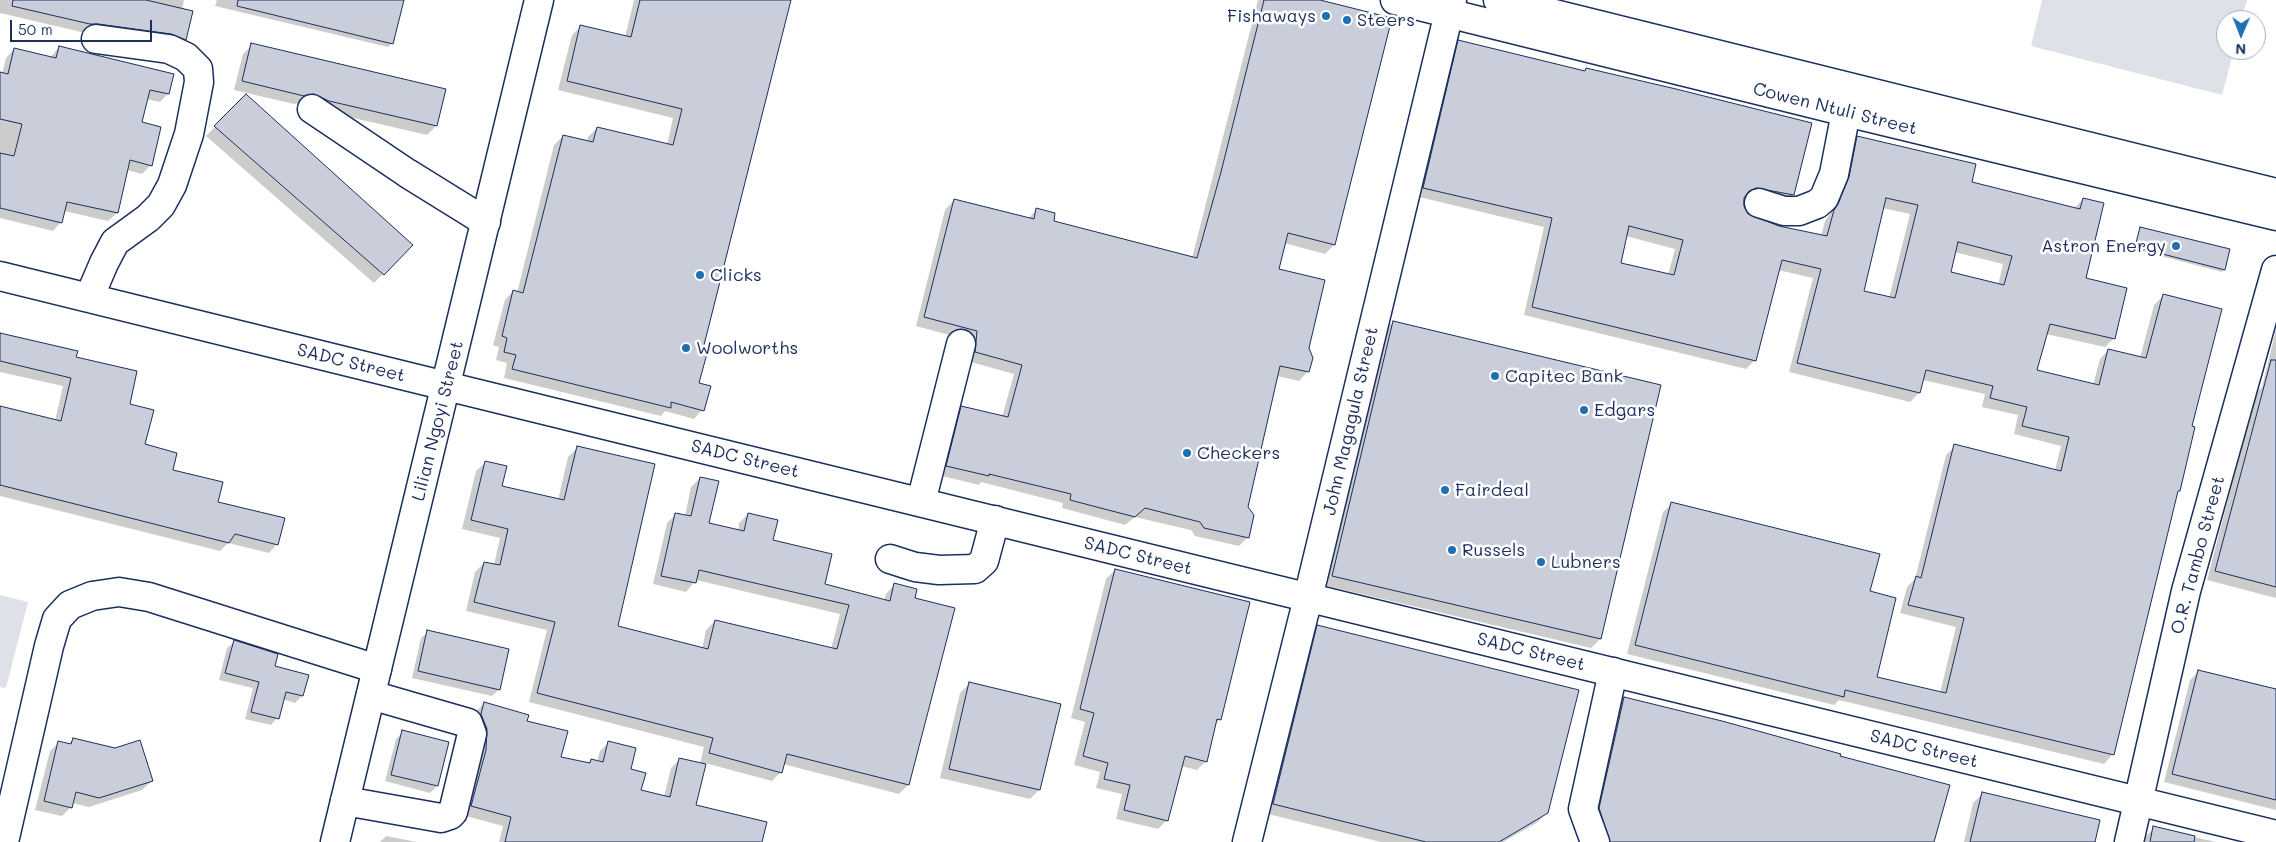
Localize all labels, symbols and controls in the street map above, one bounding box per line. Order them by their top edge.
place label: Fishaways [1227,5,1316,27]
place label: Steers [1357,9,1415,31]
scale bar [12,10,155,42]
marker: Fishaways [1320,10,1332,22]
north arrow [2216,10,2266,60]
marker: Steers [1341,14,1353,26]
text: 50 m [18,19,53,39]
text: N [2235,40,2246,59]
street label: Cowen Ntuli Street [1751,78,1919,140]
place label: Astron Energy [2041,235,2166,257]
marker: Astron Energy [2170,240,2182,252]
place label: Clicks [710,264,762,286]
marker: Clicks [694,269,706,281]
street label: John Magagula Street [1319,325,1383,517]
place label: Woolworths [696,337,798,359]
street label: SADC Street [295,339,407,387]
street label: Lilian Ngoyi Street [408,339,468,503]
marker: Woolworths [680,342,692,354]
place label: Capitec Bank [1505,365,1623,387]
marker: Capitec Bank [1489,370,1501,382]
place label: Edgars [1594,399,1655,421]
marker: Edgars [1578,404,1590,416]
street label: SADC Street [689,435,801,483]
place label: Checkers [1197,442,1280,464]
marker: Checkers [1181,447,1193,459]
street label: O.R. Tambo Street [2166,473,2230,637]
place label: Fairdeal [1455,479,1529,501]
marker: Fairdeal [1439,484,1451,496]
street label: SADC Street [1082,532,1194,580]
place label: Russels [1462,539,1525,561]
marker: Russels [1446,544,1458,556]
place label: Lubners [1551,551,1621,573]
marker: Lubners [1535,556,1547,568]
street label: SADC Street [1475,628,1587,676]
street label: SADC Street [1868,725,1980,773]

